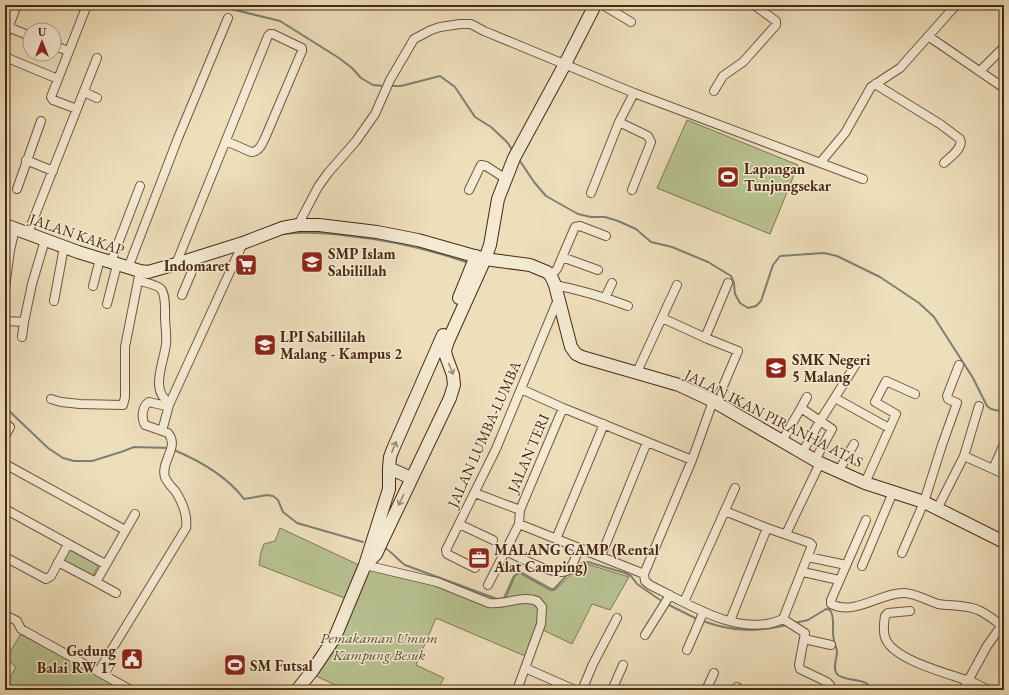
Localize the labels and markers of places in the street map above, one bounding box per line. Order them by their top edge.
place label: Lapangan Tunjungsekar [744,159,832,195]
sports icon: Lapangan Tunjungsekar [715,164,741,190]
place label: SMP Islam Sabilillah [328,244,396,280]
school or university icon: SMP Islam Sabilillah [299,249,325,275]
supermarket icon: Indomaret [233,252,259,278]
place label: Indomaret [164,256,230,275]
place label: LPI Sabillilah Malang - Kampus 2 [280,327,402,363]
school or university icon: LPI Sabillilah Malang - Kampus 2 [252,332,278,358]
place label: SMK Negeri 5 Malang [792,350,871,386]
school or university icon: SMK Negeri 5 Malang [763,355,789,381]
place label: MALANG CAMP (Rental Alat Camping) [493,540,660,576]
office icon: MALANG CAMP (Rental Alat Camping) [466,545,492,571]
place label: Gedung Balai RW 17 [37,641,116,677]
public building icon: Gedung Balai RW 17 [119,646,145,672]
sports icon: SM Futsal [222,652,248,678]
place label: SM Futsal [250,656,314,675]

